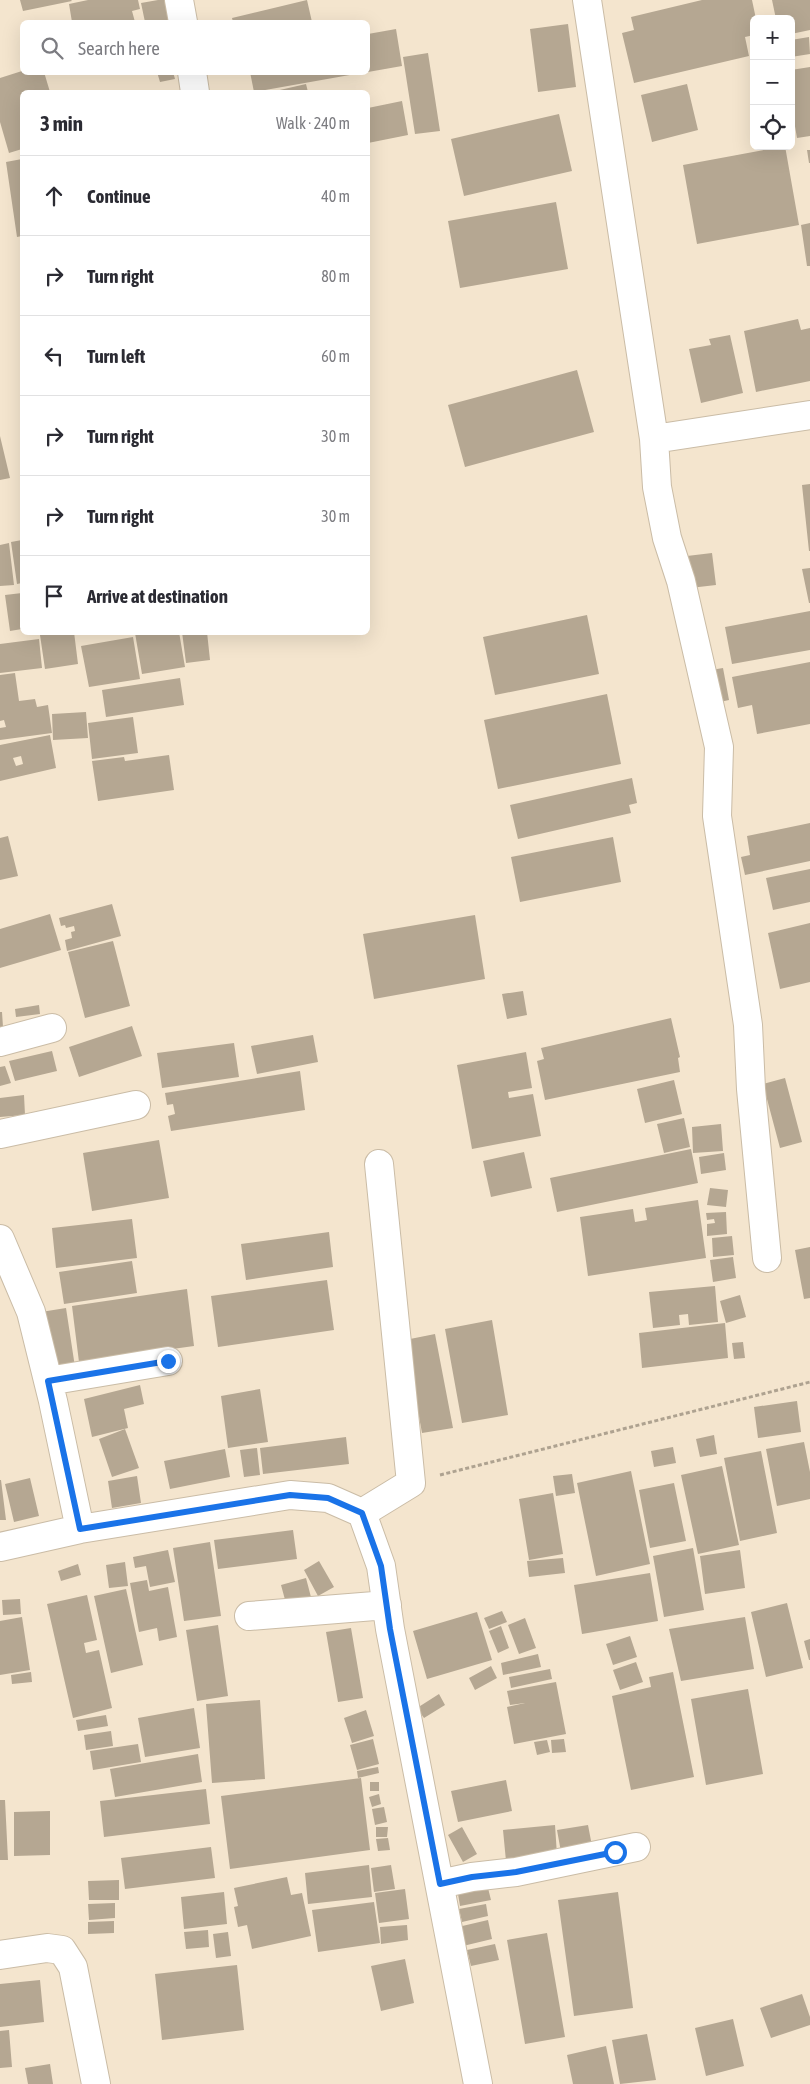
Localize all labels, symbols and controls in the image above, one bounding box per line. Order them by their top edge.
map controls [750,15,795,150]
button: + [750,15,795,60]
search box [20,20,370,75]
icon: search [38,34,66,62]
text: Search here [78,37,160,59]
button: − [750,60,795,105]
button: locate [750,105,795,150]
text: 3 min [40,111,83,135]
text: Walk · 240 m [276,114,350,132]
icon: ahead [40,182,68,210]
text: Continue [87,185,151,207]
text: 40 m [321,187,350,205]
icon: right [40,262,68,290]
text: Turn right [87,265,154,287]
text: 80 m [321,267,350,285]
icon: left [40,342,68,370]
text: Turn left [87,345,145,367]
text: 60 m [321,347,350,365]
icon: right [40,422,68,450]
text: Turn right [87,425,154,447]
text: 30 m [321,427,350,445]
icon: right [40,502,68,530]
text: Turn right [87,505,154,527]
text: 30 m [321,507,350,525]
icon: arrive [40,582,68,610]
text: Arrive at destination [87,585,228,607]
route end [157,1350,180,1373]
route start [604,1841,627,1864]

